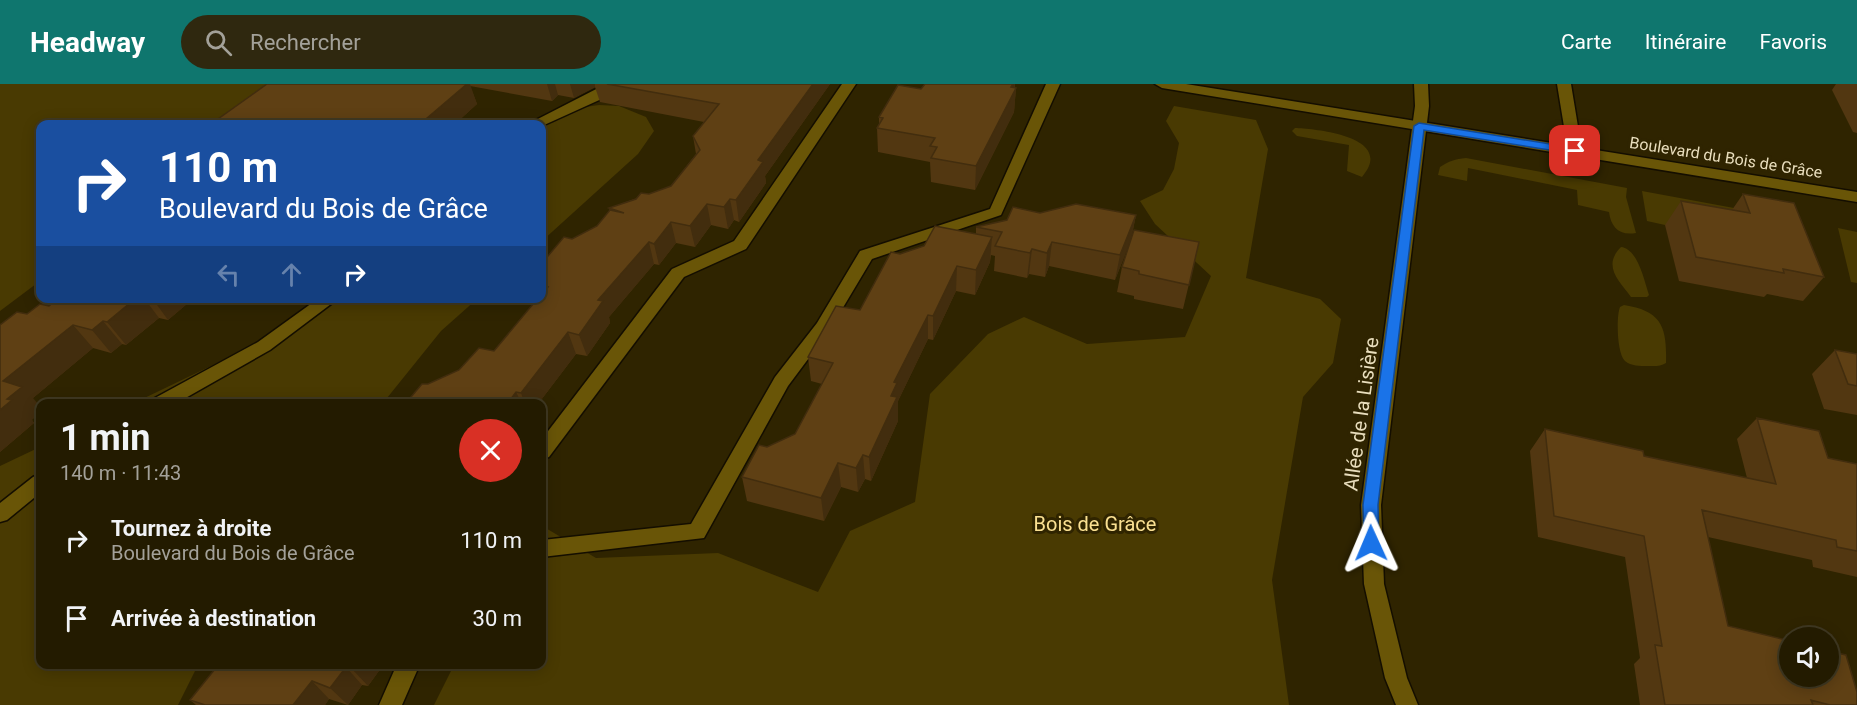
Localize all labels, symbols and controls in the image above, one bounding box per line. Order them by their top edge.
search box [181,15,601,69]
text: Headway [30,26,145,59]
icon: search [202,26,235,59]
text: Rechercher [250,30,361,55]
text: Carte [1561,30,1612,54]
text: Itinéraire [1645,30,1726,54]
text: Favoris [1759,30,1827,54]
pin [1549,125,1600,176]
street label: Boulevard du Bois de Grâce [1628,133,1824,182]
icon: arrive [1558,134,1591,167]
text: 110 m [159,143,278,192]
icon: right [60,144,138,222]
text: Boulevard du Bois de Grâce [159,193,488,225]
icon: left [212,258,245,291]
icon: ahead [275,258,308,291]
icon: right [338,258,371,291]
street label: Allée de la Lisière [1338,336,1384,492]
text: 1 min [60,417,151,459]
button: close [459,419,522,482]
text: 140 m · 11:43 [60,461,181,485]
position arrow [1339,511,1403,575]
park label: Bois de Grâce [1034,512,1156,536]
text: Tournez à droite [111,516,271,541]
icon: right [60,524,93,557]
text: 110 m [460,528,522,553]
text: Boulevard du Bois de Grâce [111,541,355,565]
icon: arrive [60,602,93,635]
text: Arrivée à destination [111,606,316,631]
text: 30 m [473,606,522,631]
map controls [1779,627,1839,687]
button: sound [1779,627,1839,687]

